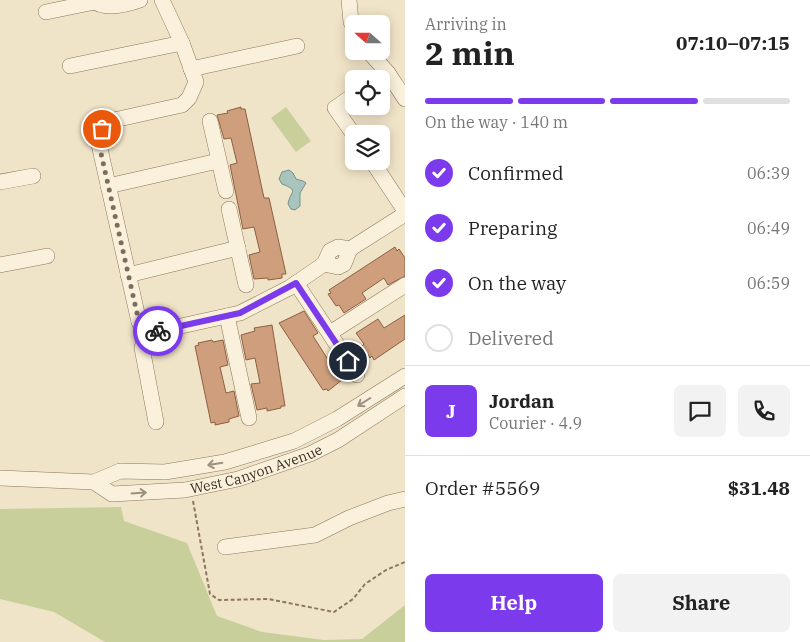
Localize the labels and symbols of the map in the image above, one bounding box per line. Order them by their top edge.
north arrow [345,15,390,60]
pin [81,108,123,150]
courier [133,306,183,356]
pin [327,340,369,382]
one-way arrow [357,397,371,408]
street label: West Canyon Avenue [189,440,325,498]
one-way arrow [207,459,223,469]
one-way arrow [130,488,146,498]

